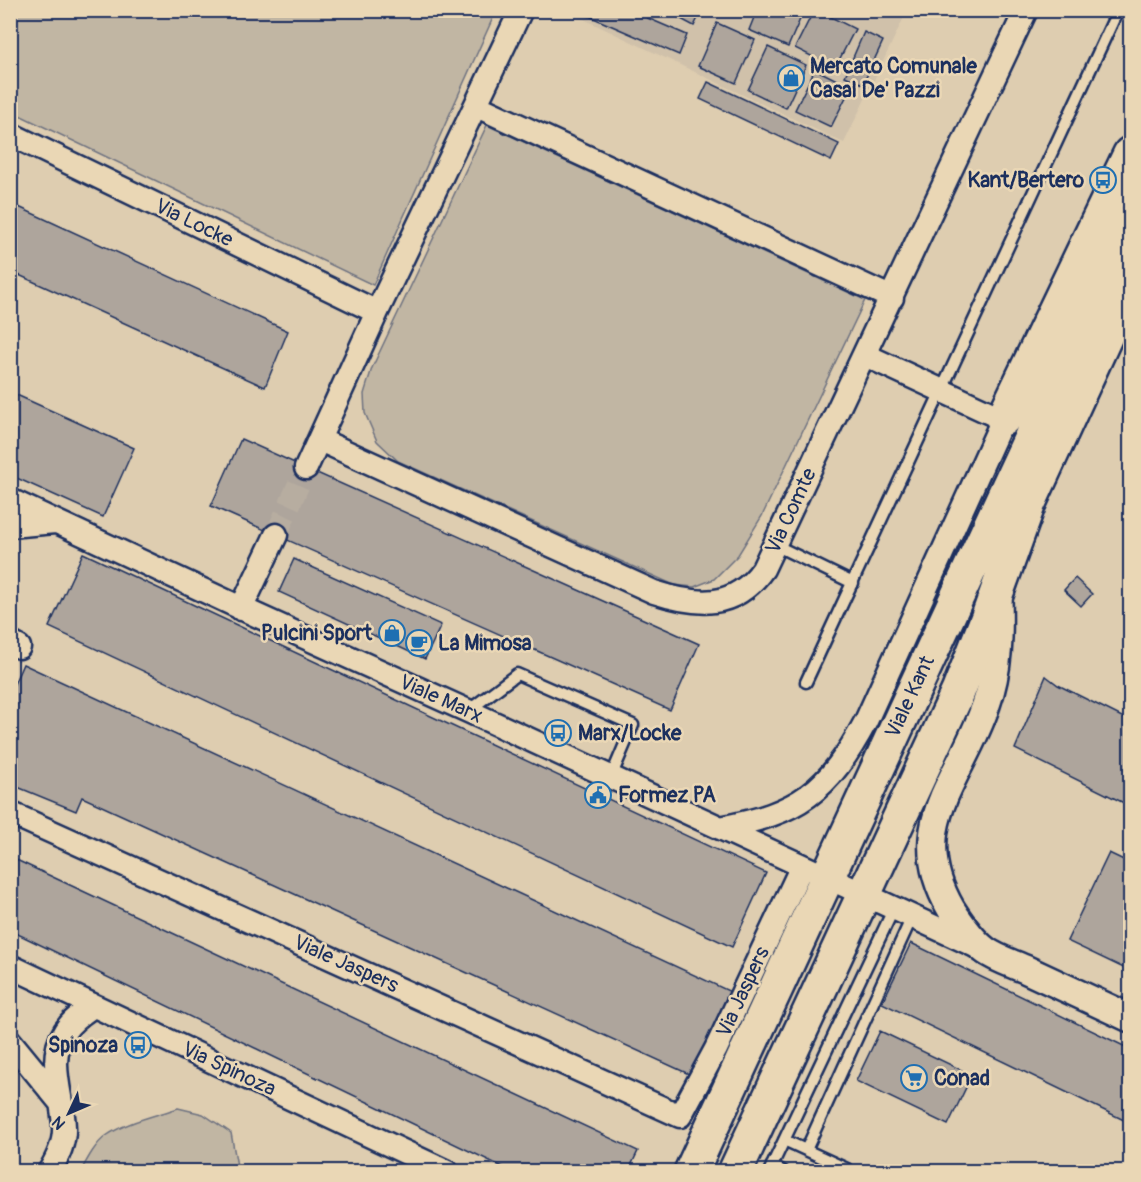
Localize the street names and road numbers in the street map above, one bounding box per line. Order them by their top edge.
street label: Via Locke [151,193,238,254]
street label: Via Comte [759,463,823,558]
street label: Viale Kant [879,651,941,743]
street label: Viale Marx [395,669,487,729]
street label: Viale Jaspers [289,929,403,999]
street label: Via Jaspers [710,942,776,1042]
street label: Via Spinoza [178,1036,280,1102]

